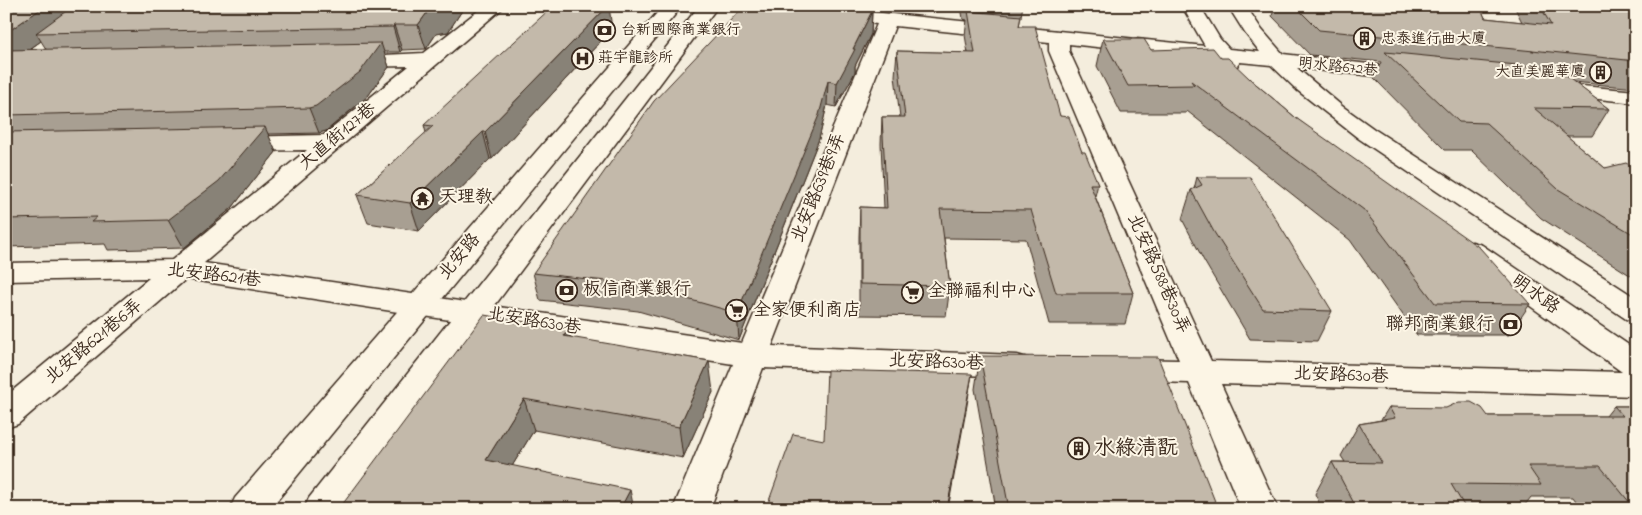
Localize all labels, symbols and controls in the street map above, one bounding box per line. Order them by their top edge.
bank icon: 台新國際商業銀行 [593,18,617,42]
place label: 台新國際商業銀行 [621,19,741,41]
building icon: 忠泰進行曲大廈 [1353,27,1377,51]
place label: 忠泰進行曲大廈 [1381,28,1486,50]
hospital icon: 莊宇龍診所 [570,46,594,70]
place label: 莊宇龍診所 [598,47,673,69]
street label: 明水路672巷 [1297,52,1379,82]
building icon: 大直美麗華廈 [1589,60,1613,84]
place label: 大直美麗華廈 [1495,61,1585,83]
street label: 大直街127巷 [294,97,382,177]
street label: 北安路639巷9弄 [785,129,853,247]
place label: 天理教 [439,185,493,211]
temple icon: 天理教 [411,186,435,210]
street label: 北安路588巷30弄 [1120,210,1196,338]
street label: 北安路 [433,228,487,286]
street label: 北安路621巷 [165,257,263,295]
street label: 明水路 [1505,269,1565,321]
place label: 板信商業銀行 [583,277,691,303]
bank icon: 板信商業銀行 [555,278,579,302]
place label: 全聯福利中心 [928,279,1036,305]
supermarket icon: 全聯福利中心 [900,280,924,304]
street label: 北安路621巷6弄 [39,293,149,391]
place label: 全家便利商店 [753,298,861,324]
supermarket icon: 全家便利商店 [725,299,749,323]
street label: 北安路630巷 [485,302,583,342]
place label: 聯邦商業銀行 [1386,312,1494,338]
bank icon: 聯邦商業銀行 [1498,313,1522,337]
street label: 北安路630巷 [888,348,984,378]
street label: 北安路630巷 [1293,361,1389,391]
place label: 水綠清翫 [1094,434,1178,464]
building icon: 水綠清翫 [1066,437,1090,461]

